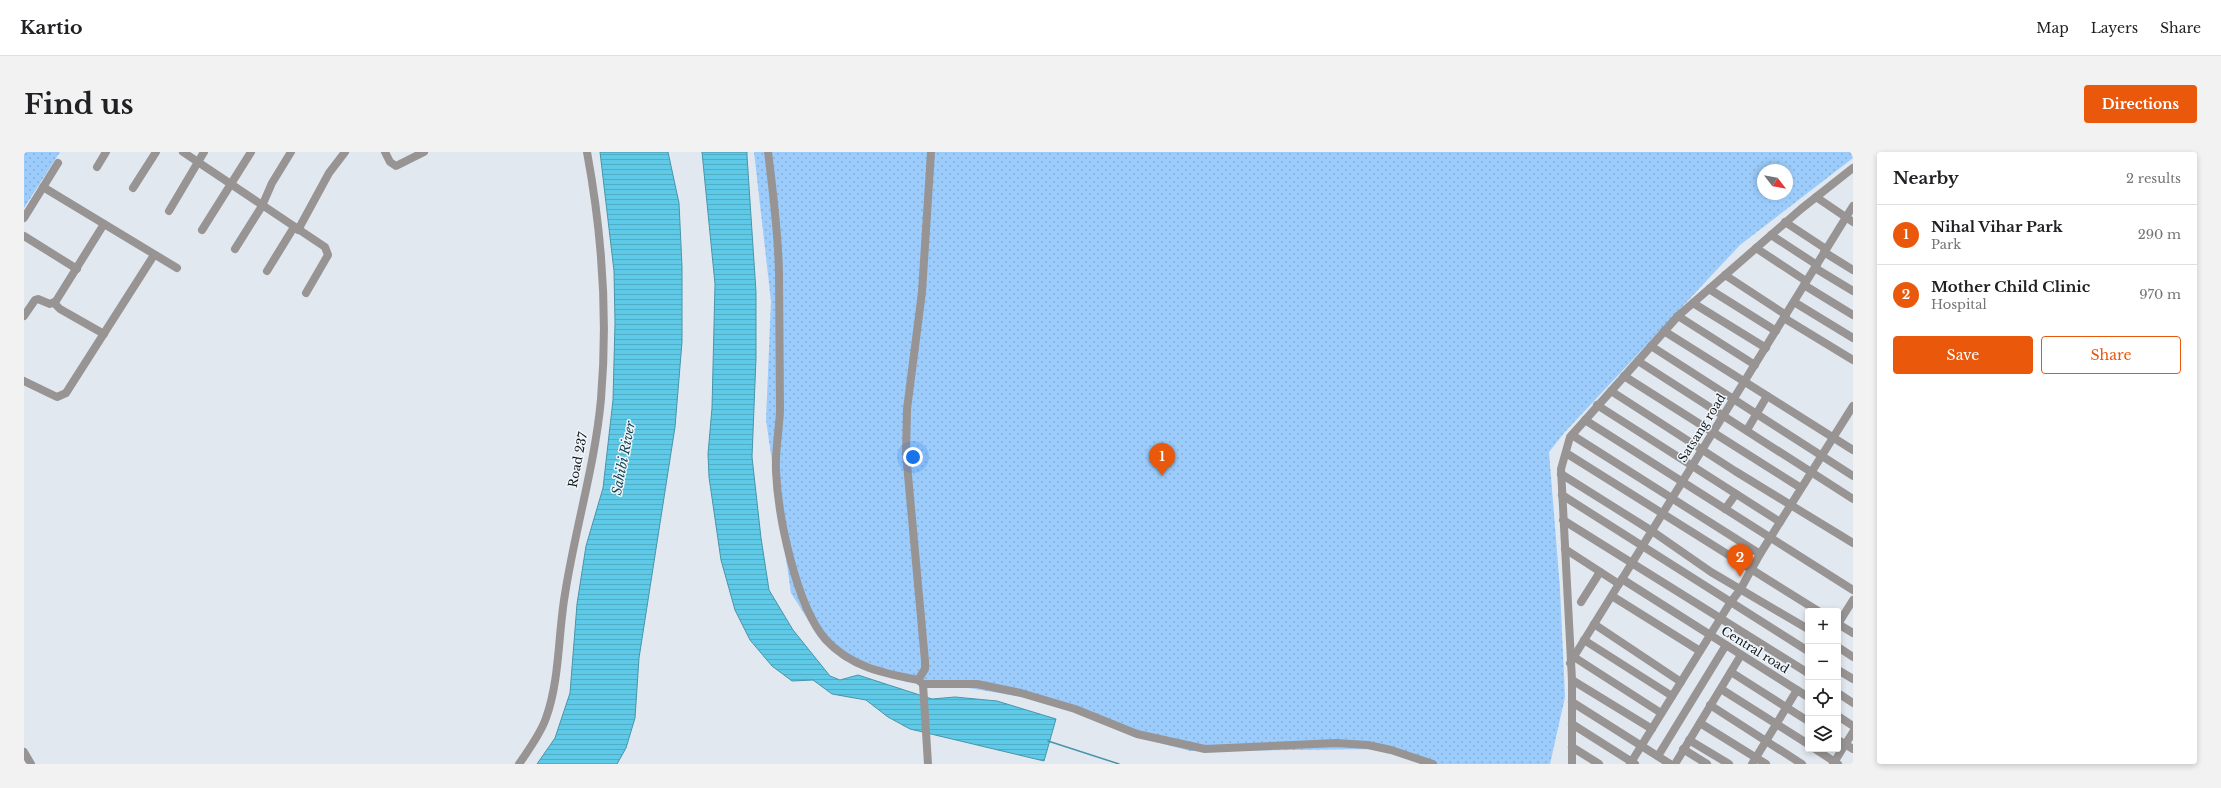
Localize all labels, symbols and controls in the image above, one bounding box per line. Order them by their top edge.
text: Kartio [20,16,83,39]
text: Map [2036,19,2069,37]
text: Layers [2091,19,2138,37]
text: Share [2160,19,2201,37]
button: Directions [2084,85,2197,123]
text: Find us [24,87,134,122]
north arrow [1757,164,1793,200]
text: Nearby [1893,168,1959,189]
text: 2 results [2126,170,2181,187]
text: Nihal Vihar Park [1931,217,2063,236]
text: 1 [1903,226,1909,243]
text: 290 m [2138,226,2181,243]
text: Park [1931,236,1961,253]
text: Mother Child Clinic [1931,277,2090,296]
text: 2 [1902,286,1910,303]
text: 970 m [2139,286,2181,303]
text: Hospital [1931,296,1987,313]
button: Save [1893,336,2033,374]
button: Share [2041,336,2181,374]
street label: Satsang road [1675,391,1729,465]
water label: Sahibi River [608,419,639,497]
street label: Road 237 [565,430,590,489]
pin: 1 [1149,443,1175,476]
your location [903,447,923,467]
pin: 2 [1727,544,1753,577]
map controls [1805,608,1841,752]
button: + [1805,608,1841,644]
street label: Central road [1719,623,1792,676]
button: − [1805,644,1841,680]
button: locate [1805,680,1841,716]
button: layers [1805,716,1841,752]

